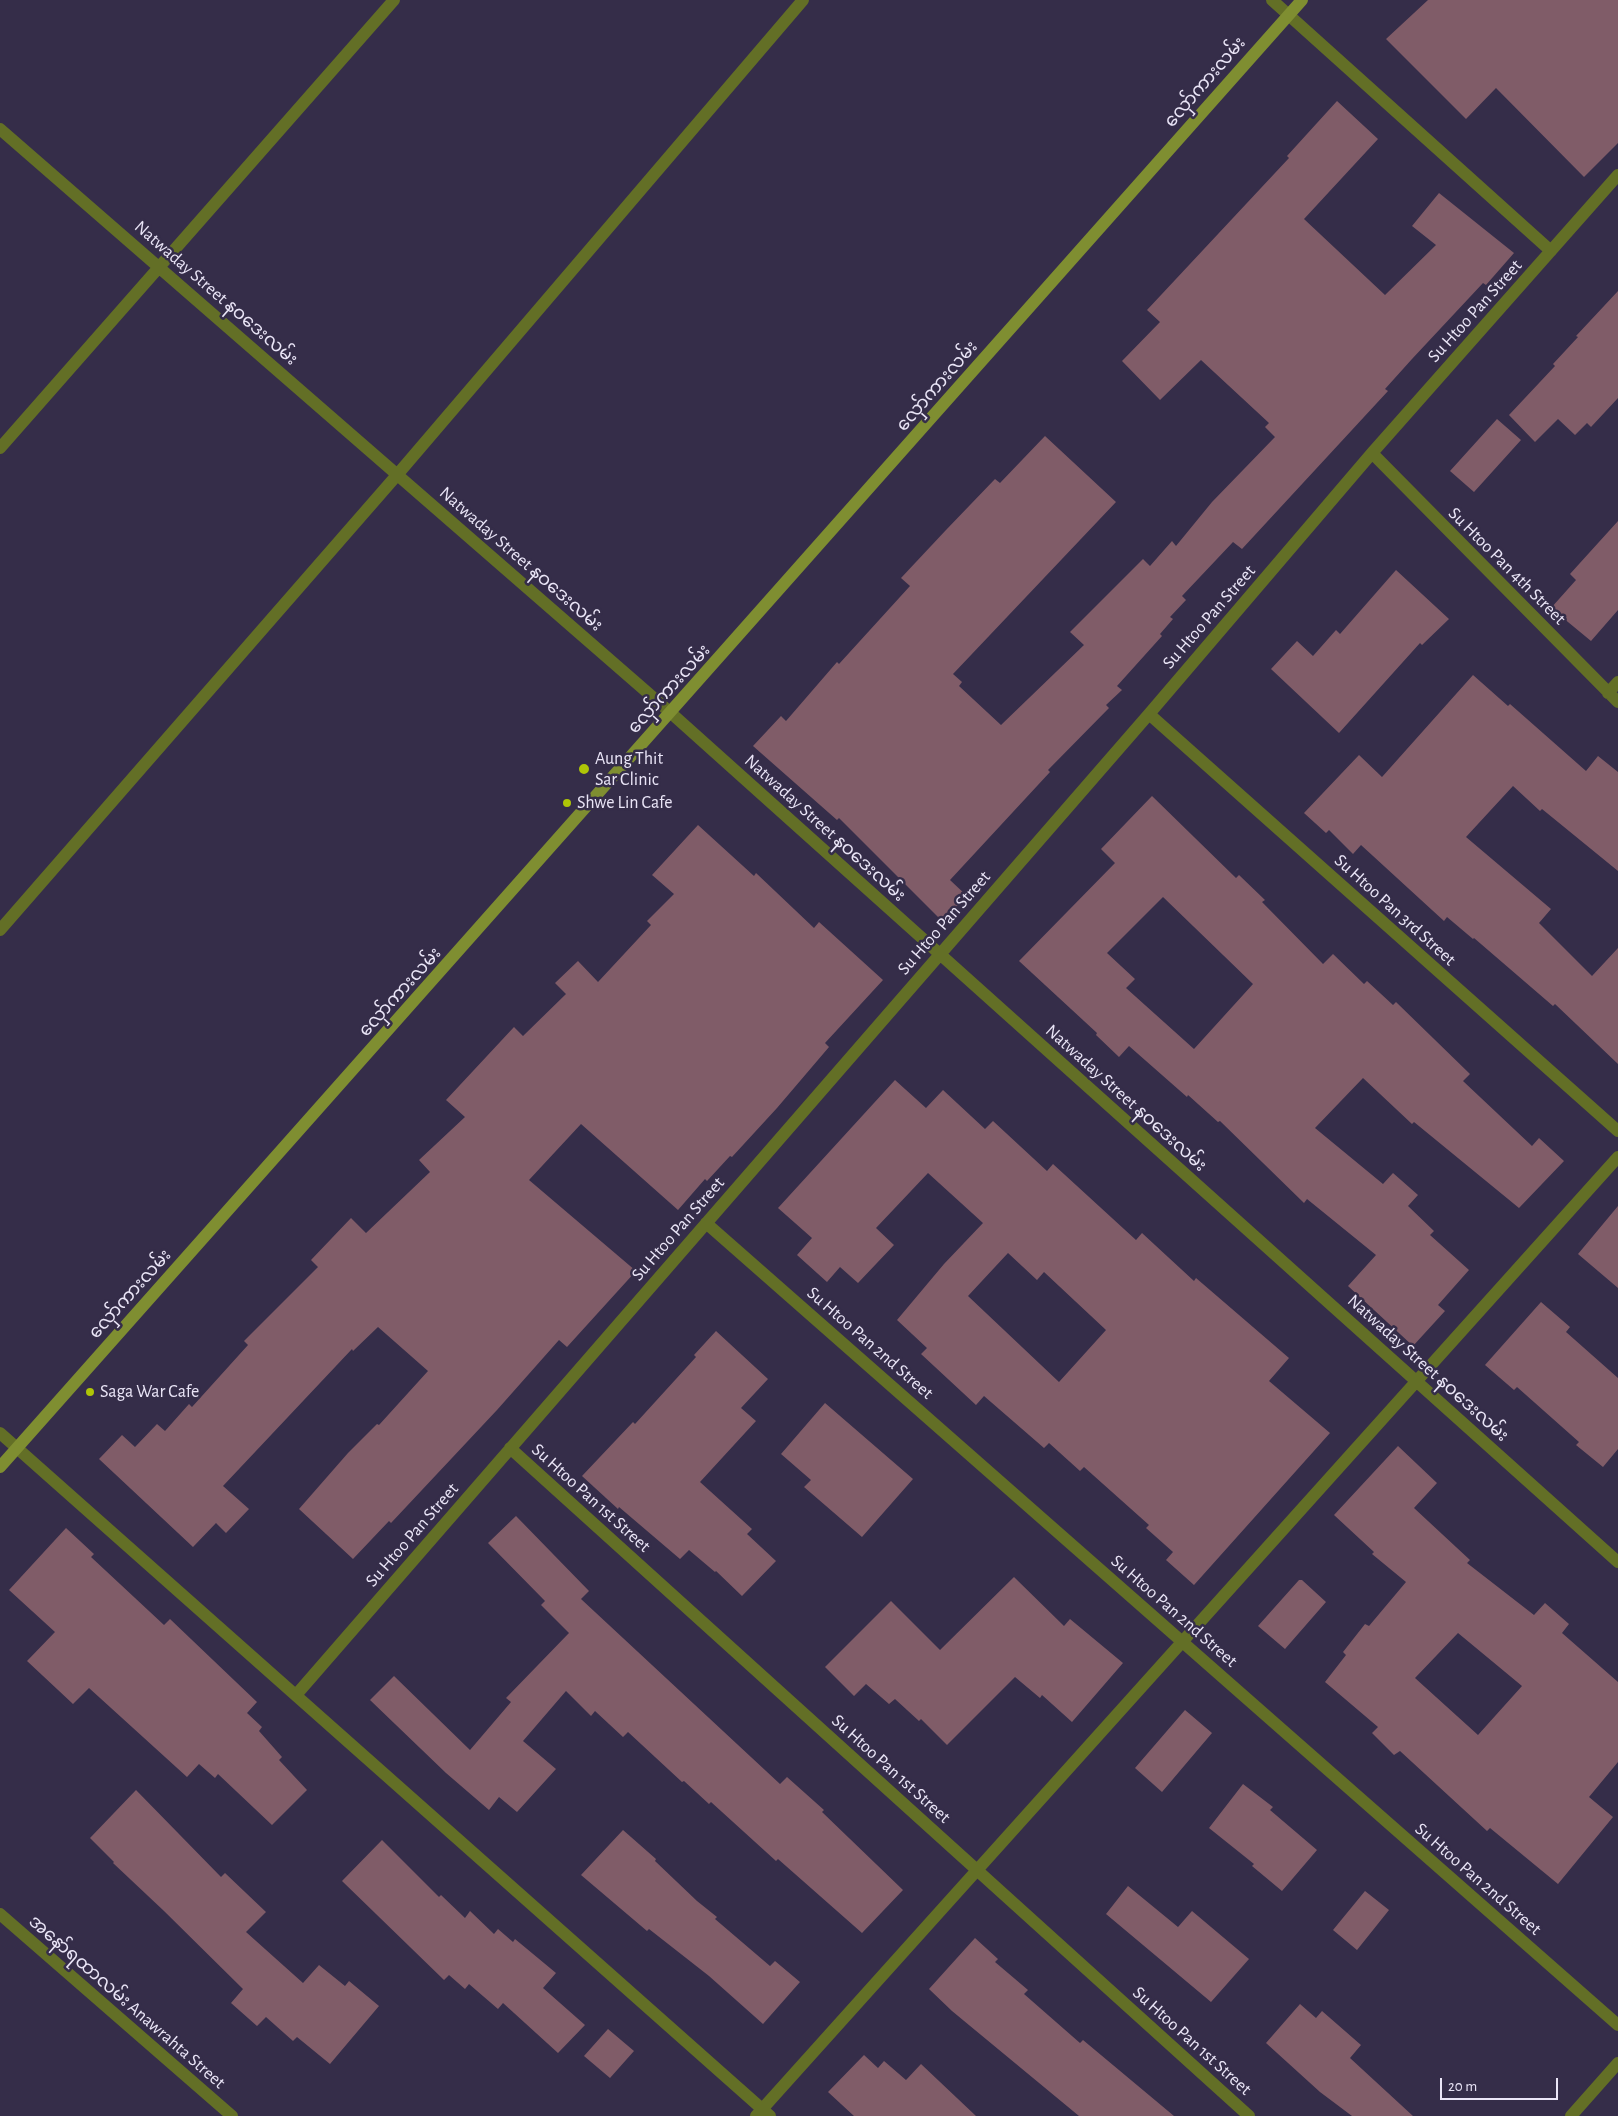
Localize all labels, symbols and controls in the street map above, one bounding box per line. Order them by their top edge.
street label: လှော်ကားလမ်း [1160,32,1250,132]
street label: Natwaday Street နဝဒေးလမ်း [130,216,302,370]
street label: Su Htoo Pan Street [1423,255,1527,367]
street label: လှော်ကားလမ်း [892,336,982,436]
street label: Natwaday Street နဝဒေးလမ်း [435,482,607,636]
street label: Su Htoo Pan 4th Street [1444,503,1570,629]
street label: Su Htoo Pan Street [1158,561,1260,673]
street label: လှော်ကားလမ်း [623,640,715,738]
place label: Aung Thit Sar Clinic [595,748,663,791]
street label: Natwaday Street နဝဒေးလမ်း [740,750,910,906]
marker: Aung Thit Sar Clinic [577,762,591,776]
place label: Shwe Lin Cafe [577,792,673,814]
marker: Shwe Lin Cafe [561,797,573,809]
street label: Su Htoo Pan 3rd Street [1330,850,1460,970]
street label: Su Htoo Pan Street [893,867,995,979]
street label: လှော်ကားလမ်း [354,943,446,1041]
street label: Natwaday Street နဝဒေးလမ်း [1041,1020,1211,1176]
street label: Su Htoo Pan Street [627,1173,729,1285]
street label: လှော်ကားလမ်း [84,1245,176,1343]
street label: Su Htoo Pan 2nd Street [802,1282,938,1404]
street label: Natwaday Street နဝဒေးလမ်း [1343,1290,1513,1446]
place label: Saga War Cafe [100,1381,199,1403]
marker: Saga War Cafe [84,1386,96,1398]
street label: Su Htoo Pan 1st Street [527,1439,655,1557]
street label: Su Htoo Pan Street [361,1479,463,1591]
street label: Su Htoo Pan 2nd Street [1106,1550,1242,1672]
street label: Su Htoo Pan 1st Street [827,1710,955,1828]
street label: Su Htoo Pan 2nd Street [1410,1818,1546,1940]
street label: အနော်ရထာလမ်း Anawrahta Street [24,1911,230,2093]
street label: Su Htoo Pan 1st Street [1128,1982,1256,2100]
scale bar [1443,2068,1560,2100]
text: 20 m [1448,2079,1477,2094]

